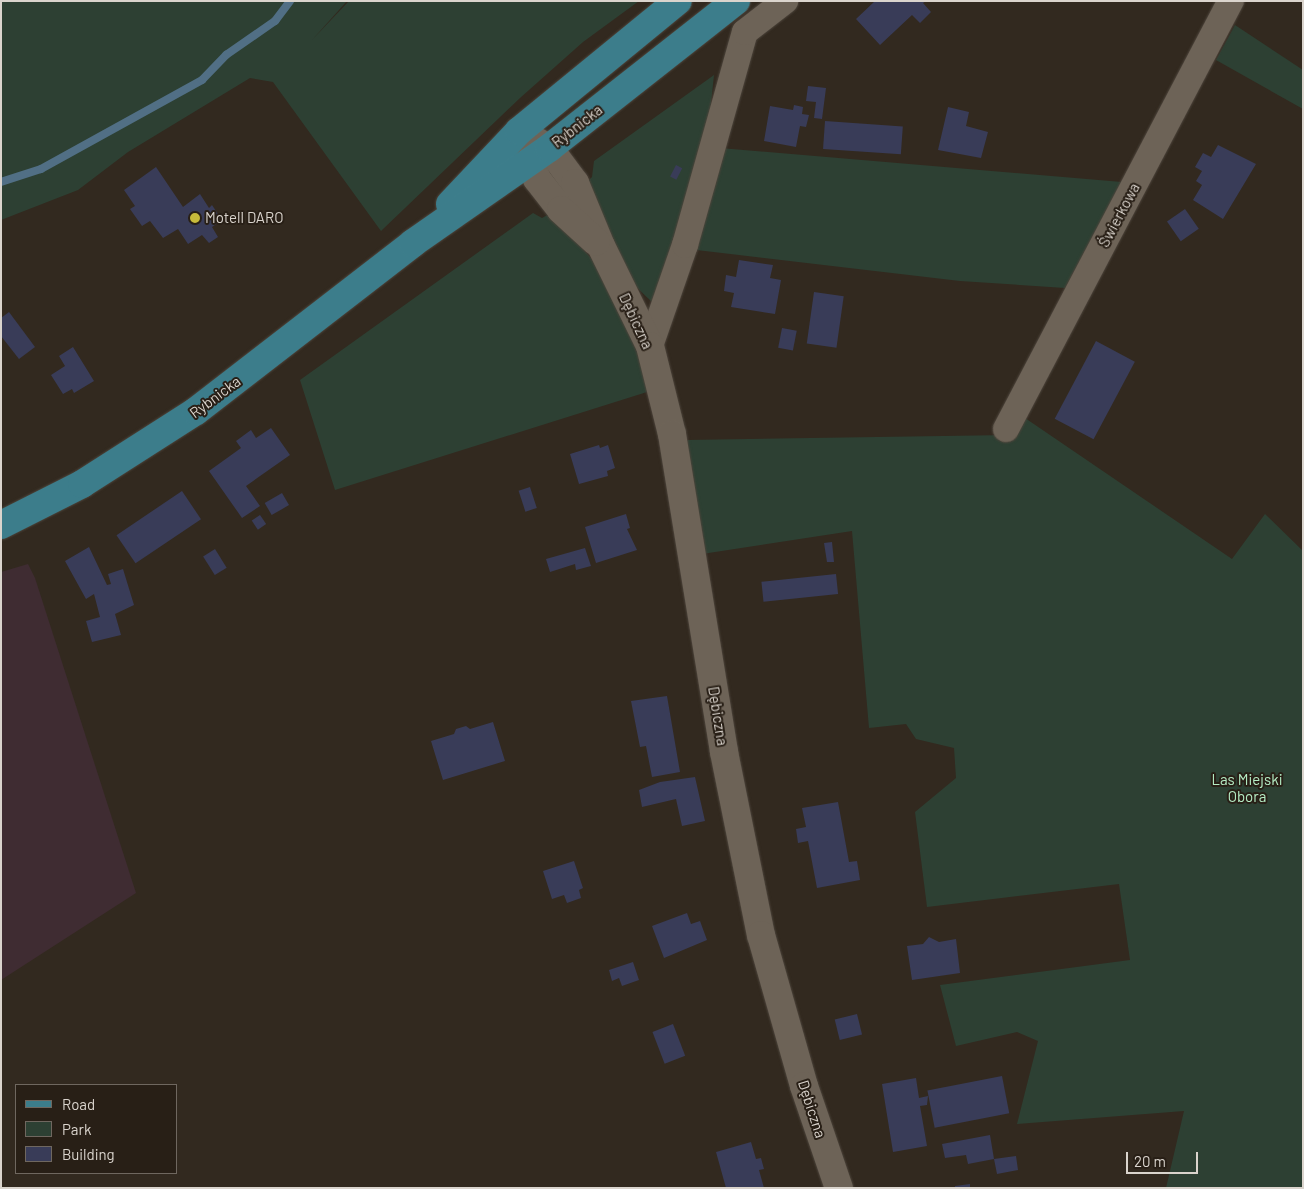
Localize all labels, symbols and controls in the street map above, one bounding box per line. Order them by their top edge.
street label: Rybnicka [548,101,606,151]
street label: Świerkowa [1095,180,1143,250]
place label: Motell DARO [205,209,283,227]
marker: Motell DARO [189,212,201,224]
street label: Dębiczna [615,290,657,352]
street label: Rybnicka [186,372,244,422]
street label: Dębiczna [704,685,732,747]
park label: Las Miejski Obora [1211,770,1283,805]
street label: Dębiczna [794,1078,830,1140]
legend [15,1084,178,1174]
text: Road [62,1095,95,1113]
text: Park [62,1120,91,1138]
scale bar [1129,1142,1202,1174]
text: Building [62,1145,115,1163]
text: 20 m [1134,1152,1166,1170]

